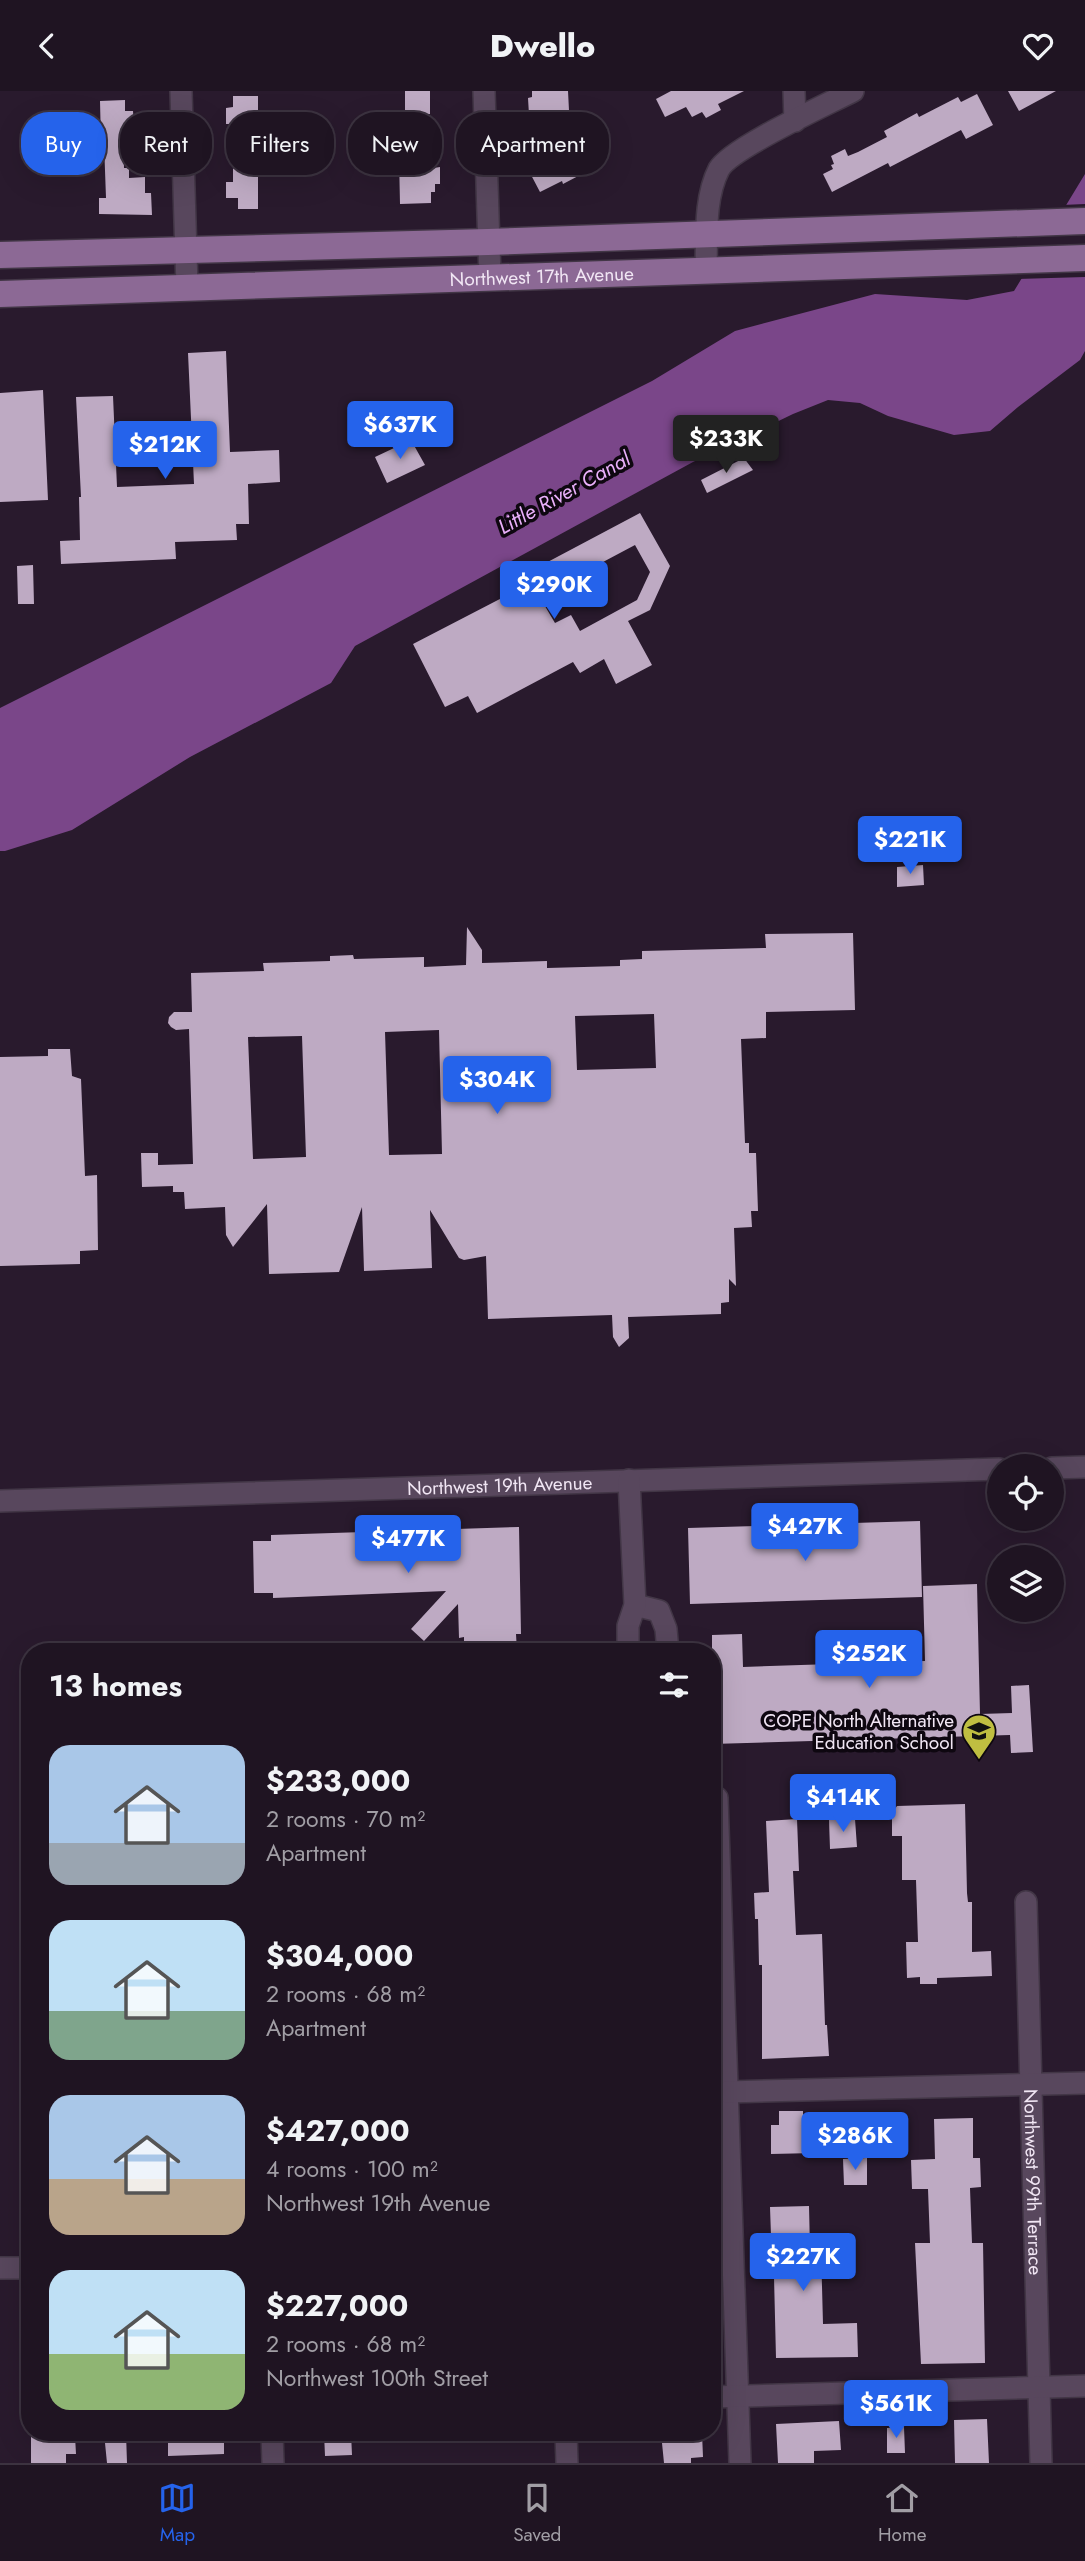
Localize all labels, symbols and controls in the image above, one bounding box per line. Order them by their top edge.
text: Dwello [490,23,595,69]
icon: back [28,27,66,65]
icon: heart [1019,27,1057,65]
chip: Buy [21,112,106,175]
chip: Rent [120,112,212,175]
chip: Filters [226,112,334,175]
chip: New [348,112,442,175]
chip: Apartment [456,112,609,175]
street label: Northwest 17th Avenue [449,260,635,293]
pin: $637K [351,401,449,461]
text: $637K [363,407,437,441]
pin: $233K [677,415,775,475]
pin: $212K [116,421,214,481]
text: $233K [689,421,763,455]
text: $212K [129,427,201,461]
water label: Little River Canal [492,443,637,542]
pin: $290K [505,561,603,621]
text: $290K [516,567,592,601]
pin: $221K [861,817,959,876]
text: $221K [874,822,946,856]
pin: $304K [448,1056,546,1116]
text: $304K [459,1062,535,1096]
map controls [987,1454,1064,1622]
button: locate [987,1454,1064,1531]
street label: Northwest 19th Avenue [407,1469,593,1502]
pin: $427K [756,1503,854,1563]
text: $427K [767,1509,843,1543]
pin: $477K [359,1515,457,1575]
text: $477K [371,1521,445,1555]
button: layers [987,1545,1064,1622]
pin: $252K [820,1631,918,1690]
text: $252K [831,1636,907,1670]
text: 13 homes [49,1664,182,1707]
icon: filters [655,1666,693,1704]
place label: COPE North Alternative Education School [763,1707,954,1756]
school or university icon: COPE North Alternative Education School [960,1712,998,1761]
text: $233,000 [266,1759,410,1802]
icon: home [105,1773,189,1857]
pin: $414K [794,1775,892,1834]
text: $414K [806,1780,880,1814]
text: 2 rooms · 70 m² [266,1802,425,1836]
text: Apartment [266,1836,366,1870]
text: $304,000 [266,1934,413,1977]
icon: home [105,1948,189,2032]
text: 2 rooms · 68 m² [266,1977,425,2011]
text: Apartment [266,2011,366,2045]
street label: Northwest 99th Terrace [1017,2088,1049,2276]
text: $427,000 [266,2109,410,2152]
pin: $286K [806,2113,904,2172]
text: $286K [817,2118,893,2152]
icon: home [105,2123,189,2207]
text: 4 rooms · 100 m² [266,2152,438,2186]
text: Northwest 19th Avenue [266,2186,490,2220]
pin: $227K [754,2233,852,2293]
text: $227K [766,2239,840,2273]
text: $227,000 [266,2284,408,2327]
icon: home [105,2298,189,2382]
text: 2 rooms · 68 m² [266,2327,425,2361]
text: Northwest 100th Street [266,2361,488,2395]
pin: $561K [847,2381,945,2440]
text: $561K [860,2386,932,2420]
tab: Map [158,2479,196,2548]
tab: Saved [513,2479,561,2548]
tab: Home [878,2479,927,2548]

